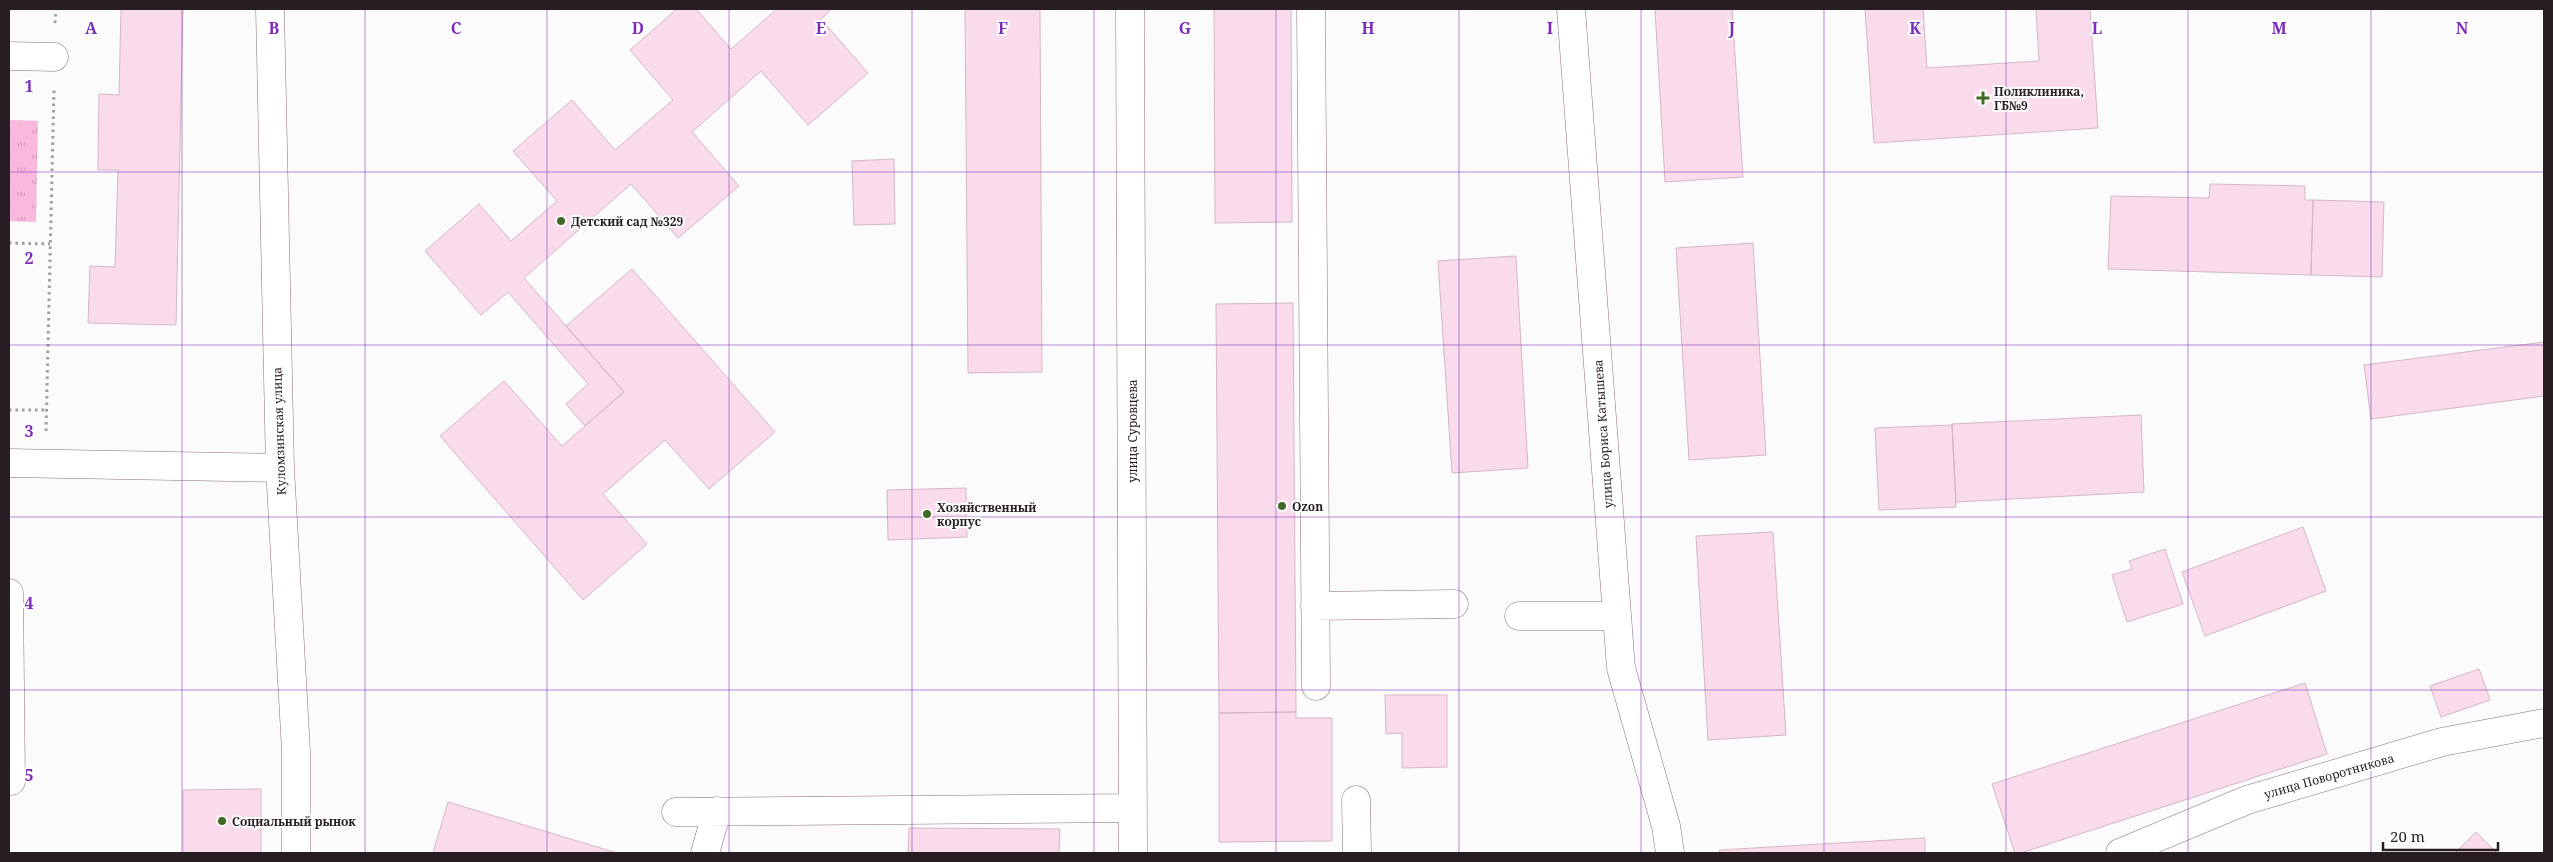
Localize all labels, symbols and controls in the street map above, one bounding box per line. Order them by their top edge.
text: A [85,17,98,39]
text: B [269,17,280,39]
text: C [451,17,462,39]
text: D [632,17,644,39]
text: E [816,17,826,39]
text: F [998,17,1008,39]
text: G [1179,17,1191,39]
text: H [1361,17,1375,39]
text: I [1547,17,1553,39]
text: J [1728,17,1736,39]
text: K [1909,17,1921,39]
text: L [2092,17,2102,39]
text: M [2271,17,2287,39]
text: N [2456,17,2469,39]
text: 1 [24,75,34,97]
place label: Поликлиника, ГБ№9 [1994,83,2084,114]
marker: Поликлиника, ГБ№9 [1976,91,1990,105]
place label: Детский сад №329 [571,213,683,230]
marker: Детский сад №329 [555,215,567,227]
text: 2 [24,247,34,269]
street label: улица Бориса Катышева [1589,359,1617,509]
street label: Куломзинская улица [268,366,290,495]
street label: улица Суровцева [1124,379,1141,483]
text: 3 [24,420,34,442]
place label: Ozon [1292,498,1323,515]
place label: Хозяйственный корпус [937,499,1036,530]
marker: Ozon [1276,500,1288,512]
marker: Хозяйственный корпус [921,508,933,520]
text: 4 [24,592,34,614]
street label: улица Поворотникова [2262,749,2396,803]
text: 5 [24,764,34,786]
place label: Социальный рынок [232,813,356,830]
marker: Социальный рынок [216,815,228,827]
scale bar [2383,820,2498,852]
text: 20 m [2390,826,2425,846]

